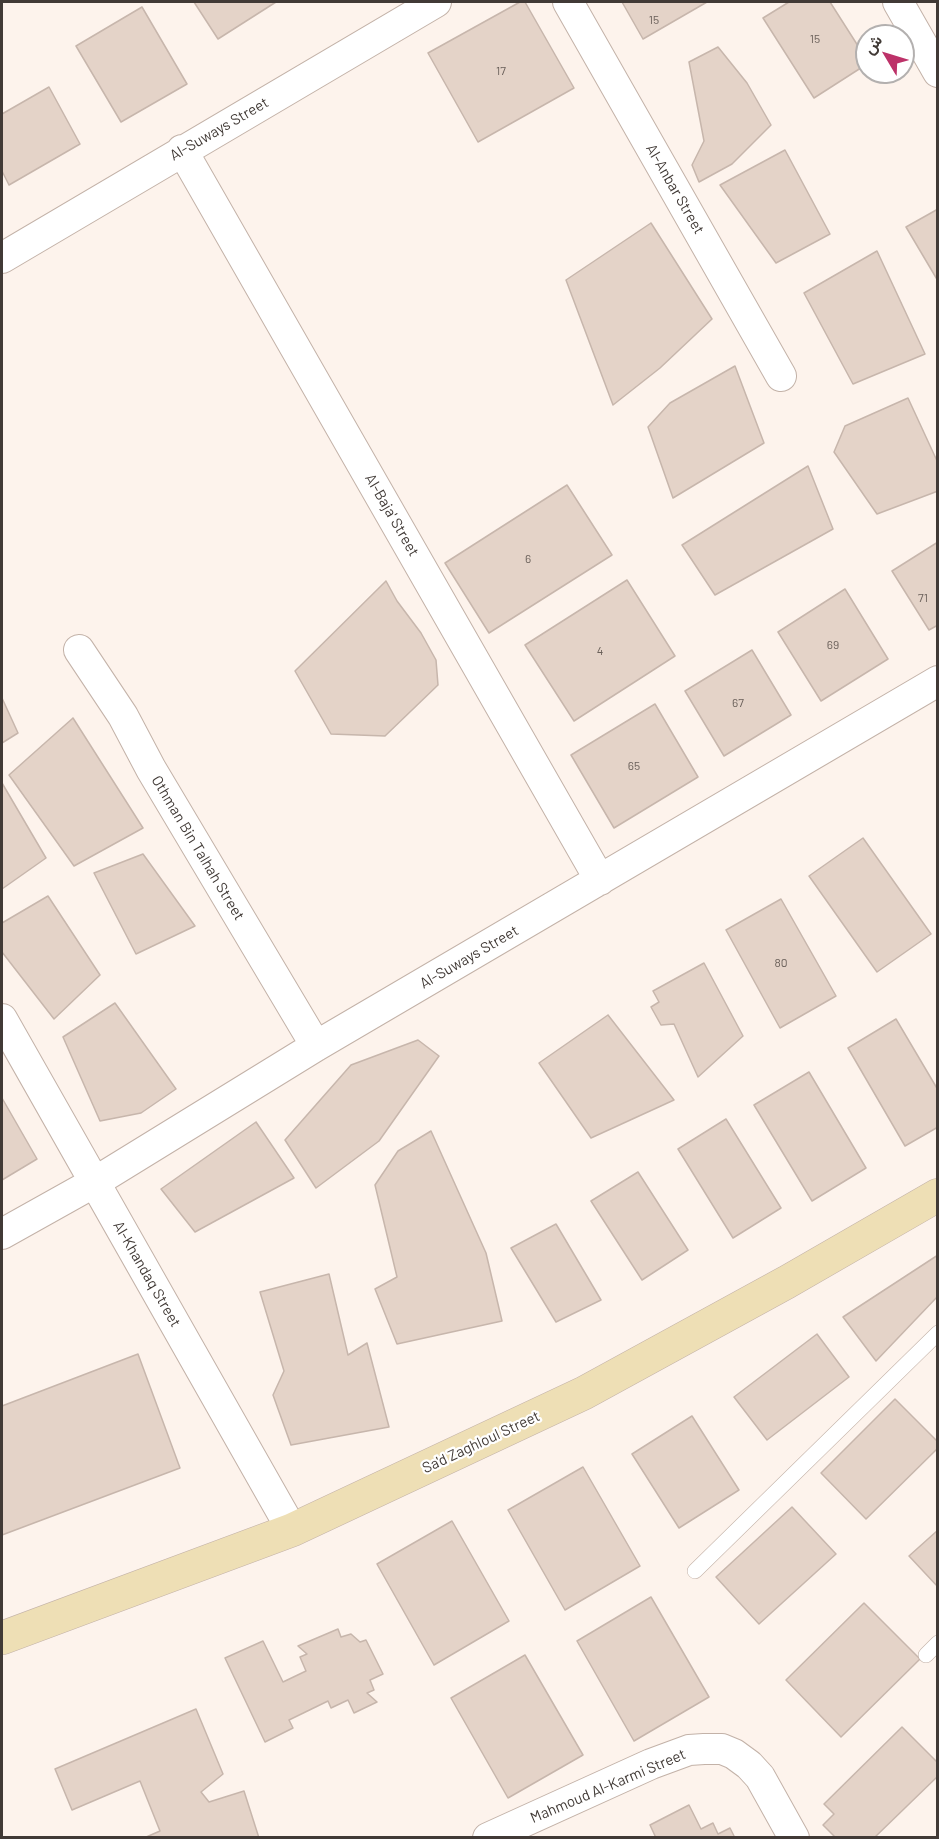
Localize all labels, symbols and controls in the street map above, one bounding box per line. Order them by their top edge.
house number: 15 [649,13,659,27]
north arrow [855,24,915,84]
text: ش [859,30,885,57]
house number: 15 [810,32,820,46]
house number: 17 [496,64,506,78]
street label: Al-Suways Street [166,93,272,165]
street label: Al-Anbar Street [642,141,708,237]
street label: Al-Baja' Street [361,471,423,559]
house number: 6 [525,552,531,566]
house number: 71 [918,591,928,605]
house number: 69 [827,638,839,652]
house number: 4 [597,644,603,658]
house number: 67 [732,696,744,710]
house number: 65 [628,759,640,773]
street label: Othman Bin Talhah Street [148,772,248,924]
street label: Al-Suways Street [416,921,522,993]
house number: 80 [774,956,788,970]
street label: Al-Khandaq Street [109,1218,185,1330]
street label: Sa'd Zaghloul Street [419,1407,543,1477]
street label: Mahmoud Al-Karmi Street [528,1745,688,1827]

